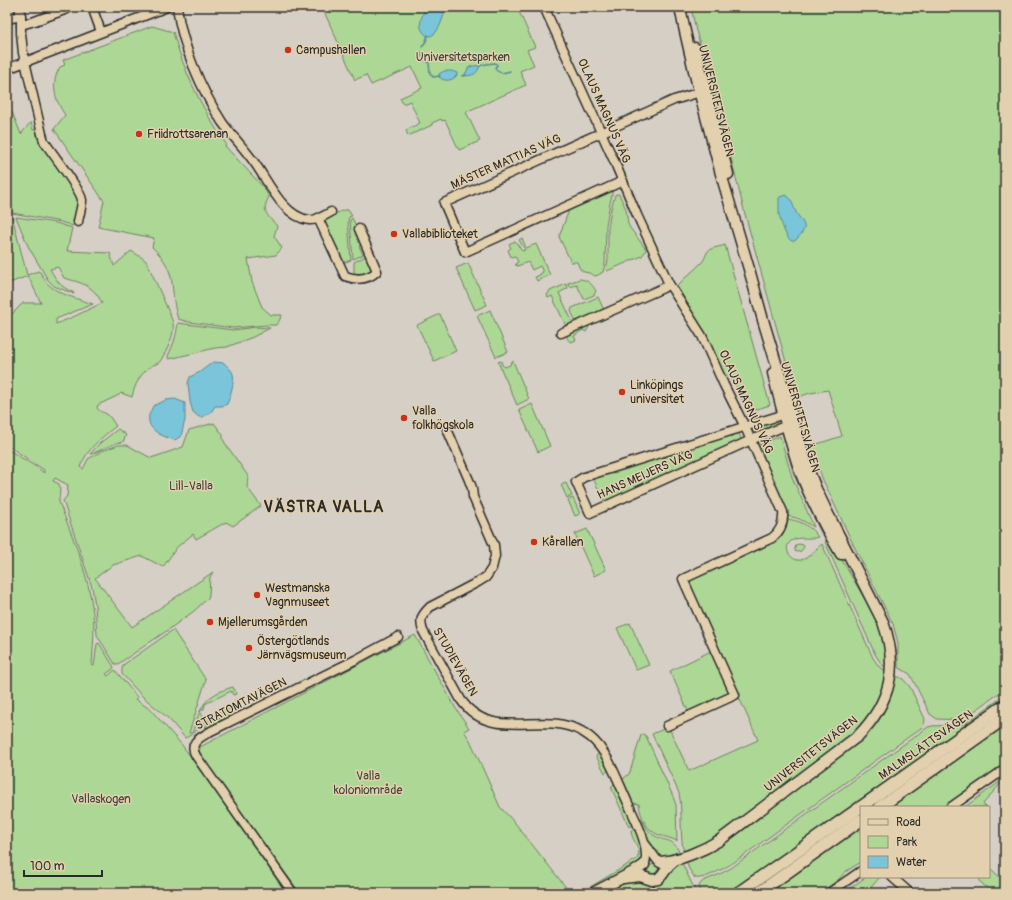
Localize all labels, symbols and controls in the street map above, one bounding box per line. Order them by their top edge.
place label: Campushallen [296,43,366,58]
street label: UNIVERSITETSVÄGEN [695,43,738,158]
marker: Campushallen [283,45,293,55]
park label: Universitetsparken [416,50,510,65]
street label: OLAUS MAGNUS VÄG [574,56,635,166]
place label: Friidrottsarenan [147,127,228,142]
marker: Friidrottsarenan [134,129,144,139]
street label: MÄSTER MATTIAS VÄG [448,130,563,193]
place label: Vallabiblioteket [402,227,478,242]
marker: Vallabiblioteket [389,229,399,239]
street label: OLAUS MAGNUS VÄG [715,347,778,456]
street label: UNIVERSITETSVÄGEN [777,360,824,474]
place label: Linköpings universitet [630,378,684,407]
marker: Linköpings universitet [617,387,627,397]
place label: Valla folkhögskola [412,404,474,433]
marker: Valla folkhögskola [399,413,409,423]
street label: HANS MEIJERS VÄG [594,446,695,503]
park label: Lill-Valla [169,479,213,494]
district label: VÄSTRA VALLA [264,497,384,517]
place label: Kårallen [542,535,584,550]
marker: Kårallen [529,537,539,547]
place label: Westmanska Vagnmuseet [265,581,330,610]
marker: Westmanska Vagnmuseet [252,590,262,600]
place label: Mjellerumsgården [218,615,308,630]
marker: Mjellerumsgården [205,617,215,627]
street label: STUDIEVÄGEN [429,625,482,699]
place label: Östergötlands Järnvägsmuseum [257,633,347,663]
marker: Östergötlands Järnvägsmuseum [244,643,254,653]
street label: STRATOMTAVÄGEN [192,674,289,734]
street label: MALMSLÄTTSVÄGEN [875,706,976,783]
street label: UNIVERSITETSVÄGEN [761,712,861,795]
park label: Valla koloniområde [334,769,402,798]
park label: Vallaskogen [71,792,131,807]
legend [860,806,990,878]
text: Road [896,815,921,830]
text: Park [896,835,917,850]
scale bar [24,852,102,878]
text: Water [896,855,927,870]
text: 100 m [30,859,65,874]

